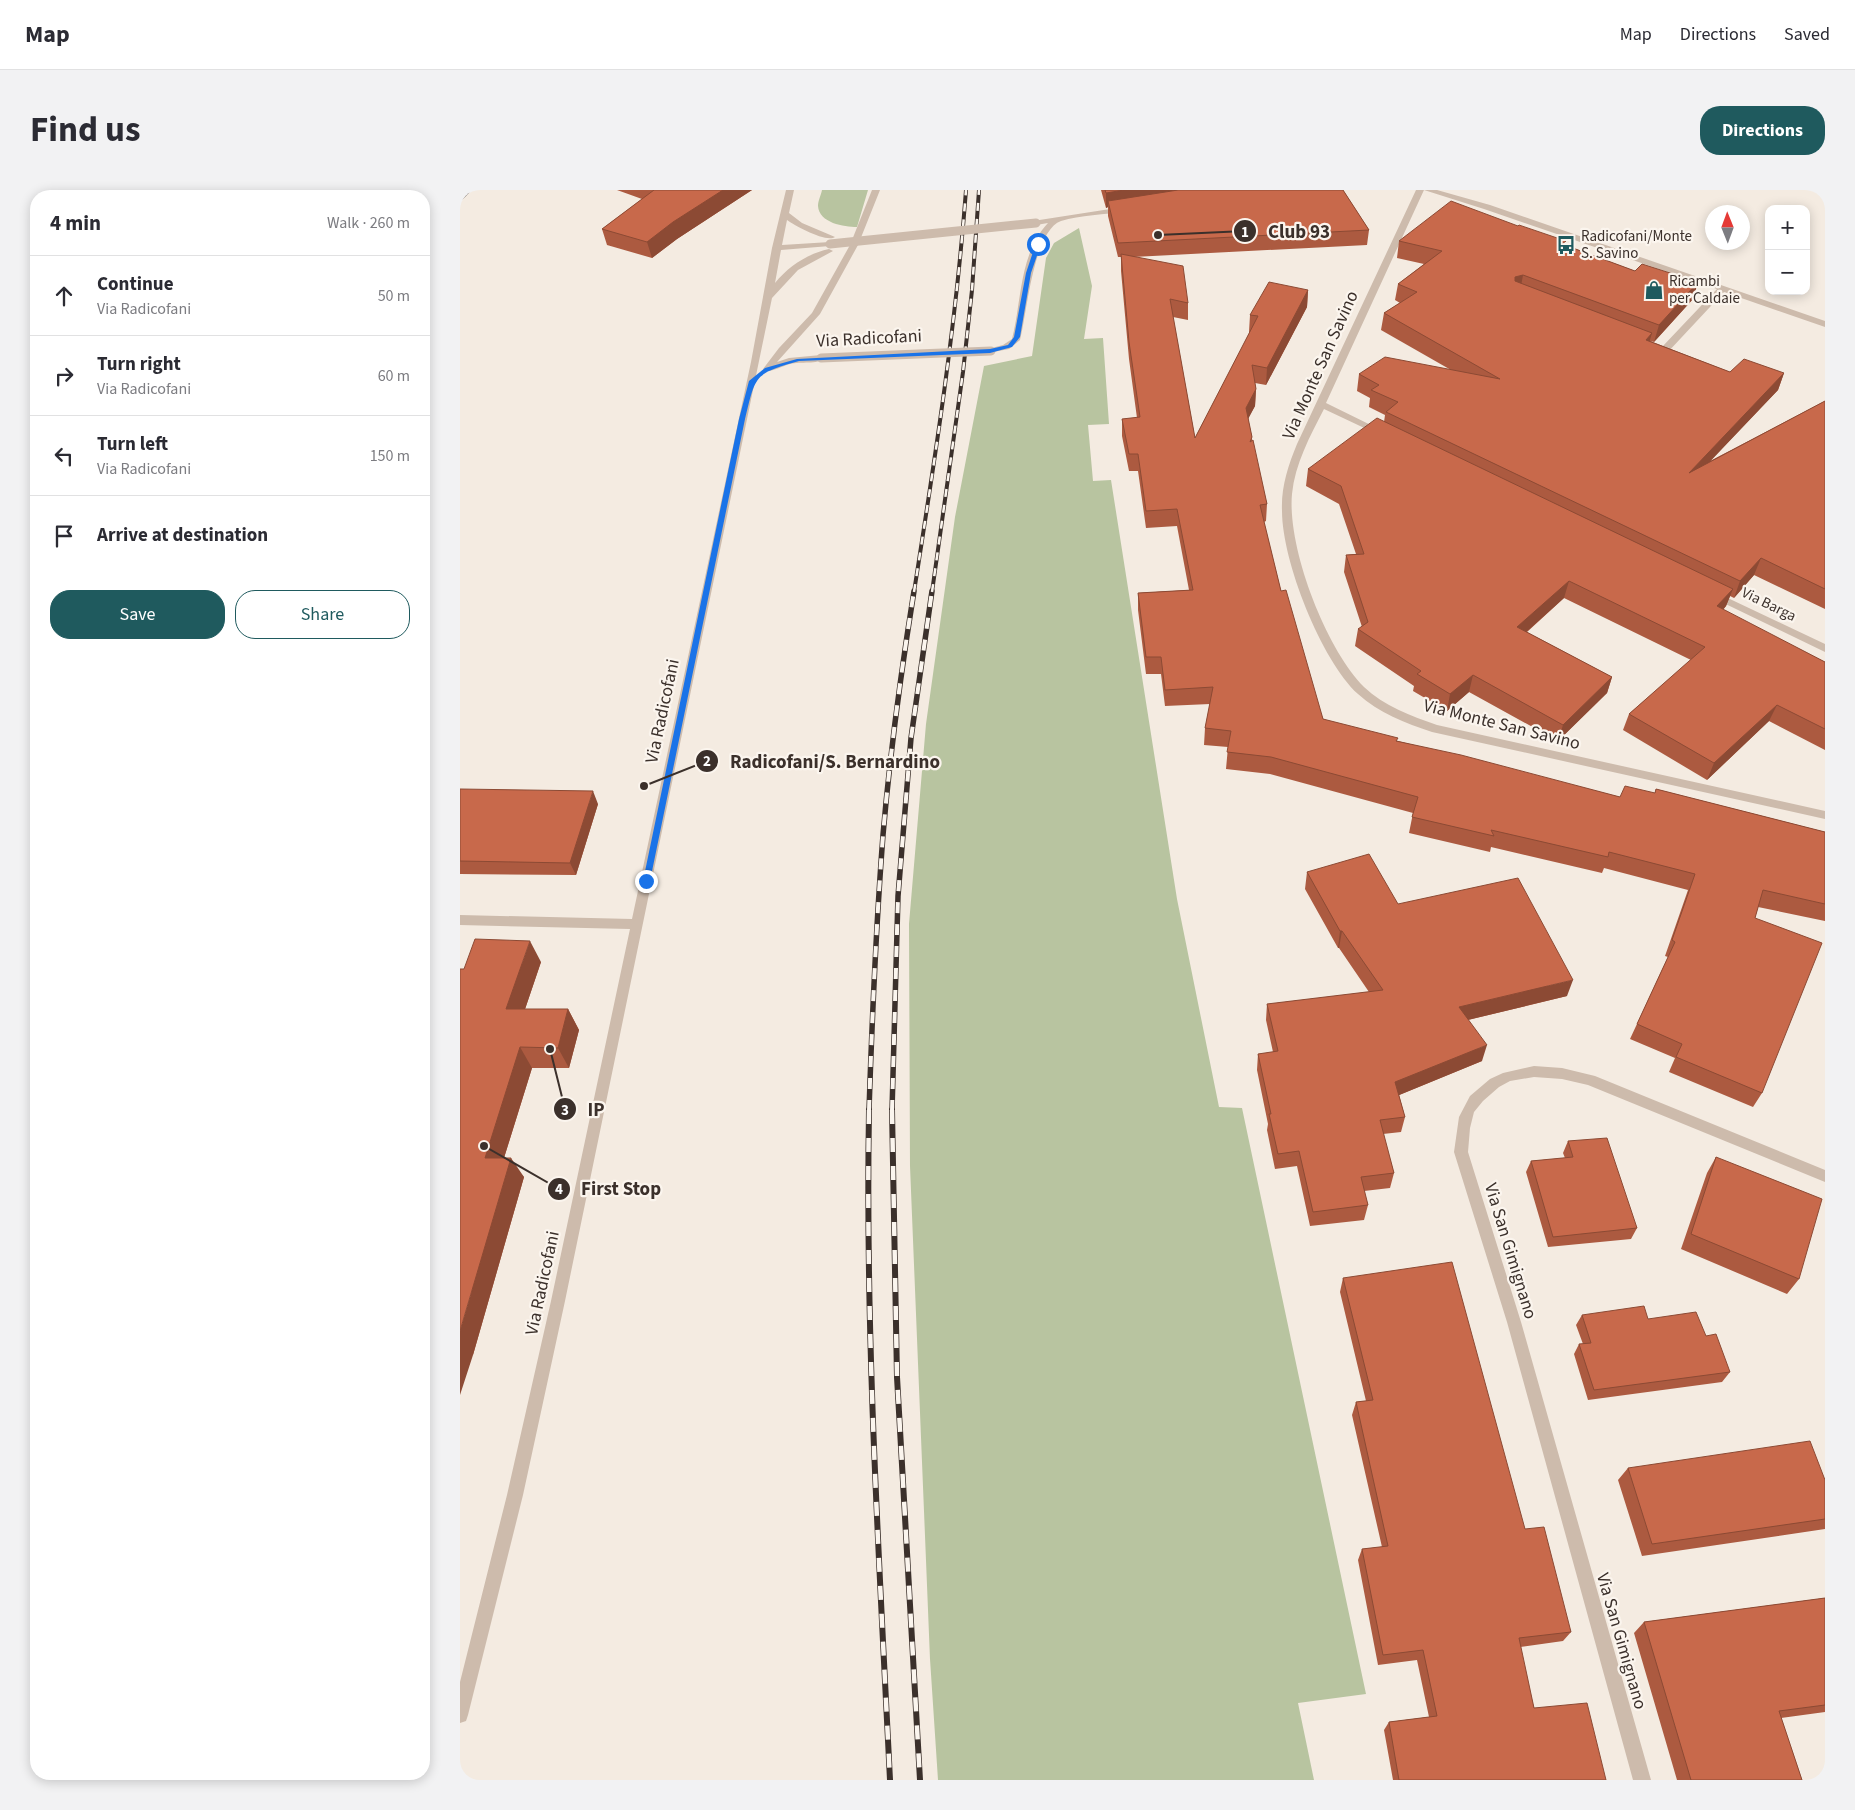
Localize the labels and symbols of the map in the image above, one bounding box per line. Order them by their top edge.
north arrow [1705,205,1750,250]
callout: Club 93 [1233,214,1340,248]
text: Club 93 [1268,219,1330,246]
text: 1 [1241,222,1249,243]
place label: Radicofani/Monte S. Savino [1581,226,1692,264]
route start [1027,233,1050,256]
bus stop icon: Radicofani/Monte S. Savino [1555,234,1577,256]
place label: Ricambi per Caldaie [1669,271,1740,309]
shop icon: Ricambi per Caldaie [1643,279,1665,301]
street label: Via Monte San Savino [1276,287,1365,444]
street label: Via Radicofani [816,323,923,354]
street label: Via Barga [1738,582,1800,627]
street label: Via Radicofani [639,657,686,765]
street label: Via Monte San Savino [1421,693,1583,756]
callout: Radicofani/S. Bernardino [695,744,950,778]
text: Radicofani/S. Bernardino [730,749,940,776]
text: 2 [703,751,711,772]
route end [635,870,658,893]
callout: IP [552,1092,614,1126]
text: IP [587,1097,605,1124]
text: 3 [561,1100,569,1121]
callout: First Stop [546,1172,671,1206]
text: First Stop [581,1176,661,1203]
text: 4 [555,1179,563,1200]
street label: Via San Gimignano [1478,1180,1543,1322]
street label: Via Radicofani [519,1229,566,1337]
street label: Via San Gimignano [1590,1570,1653,1712]

